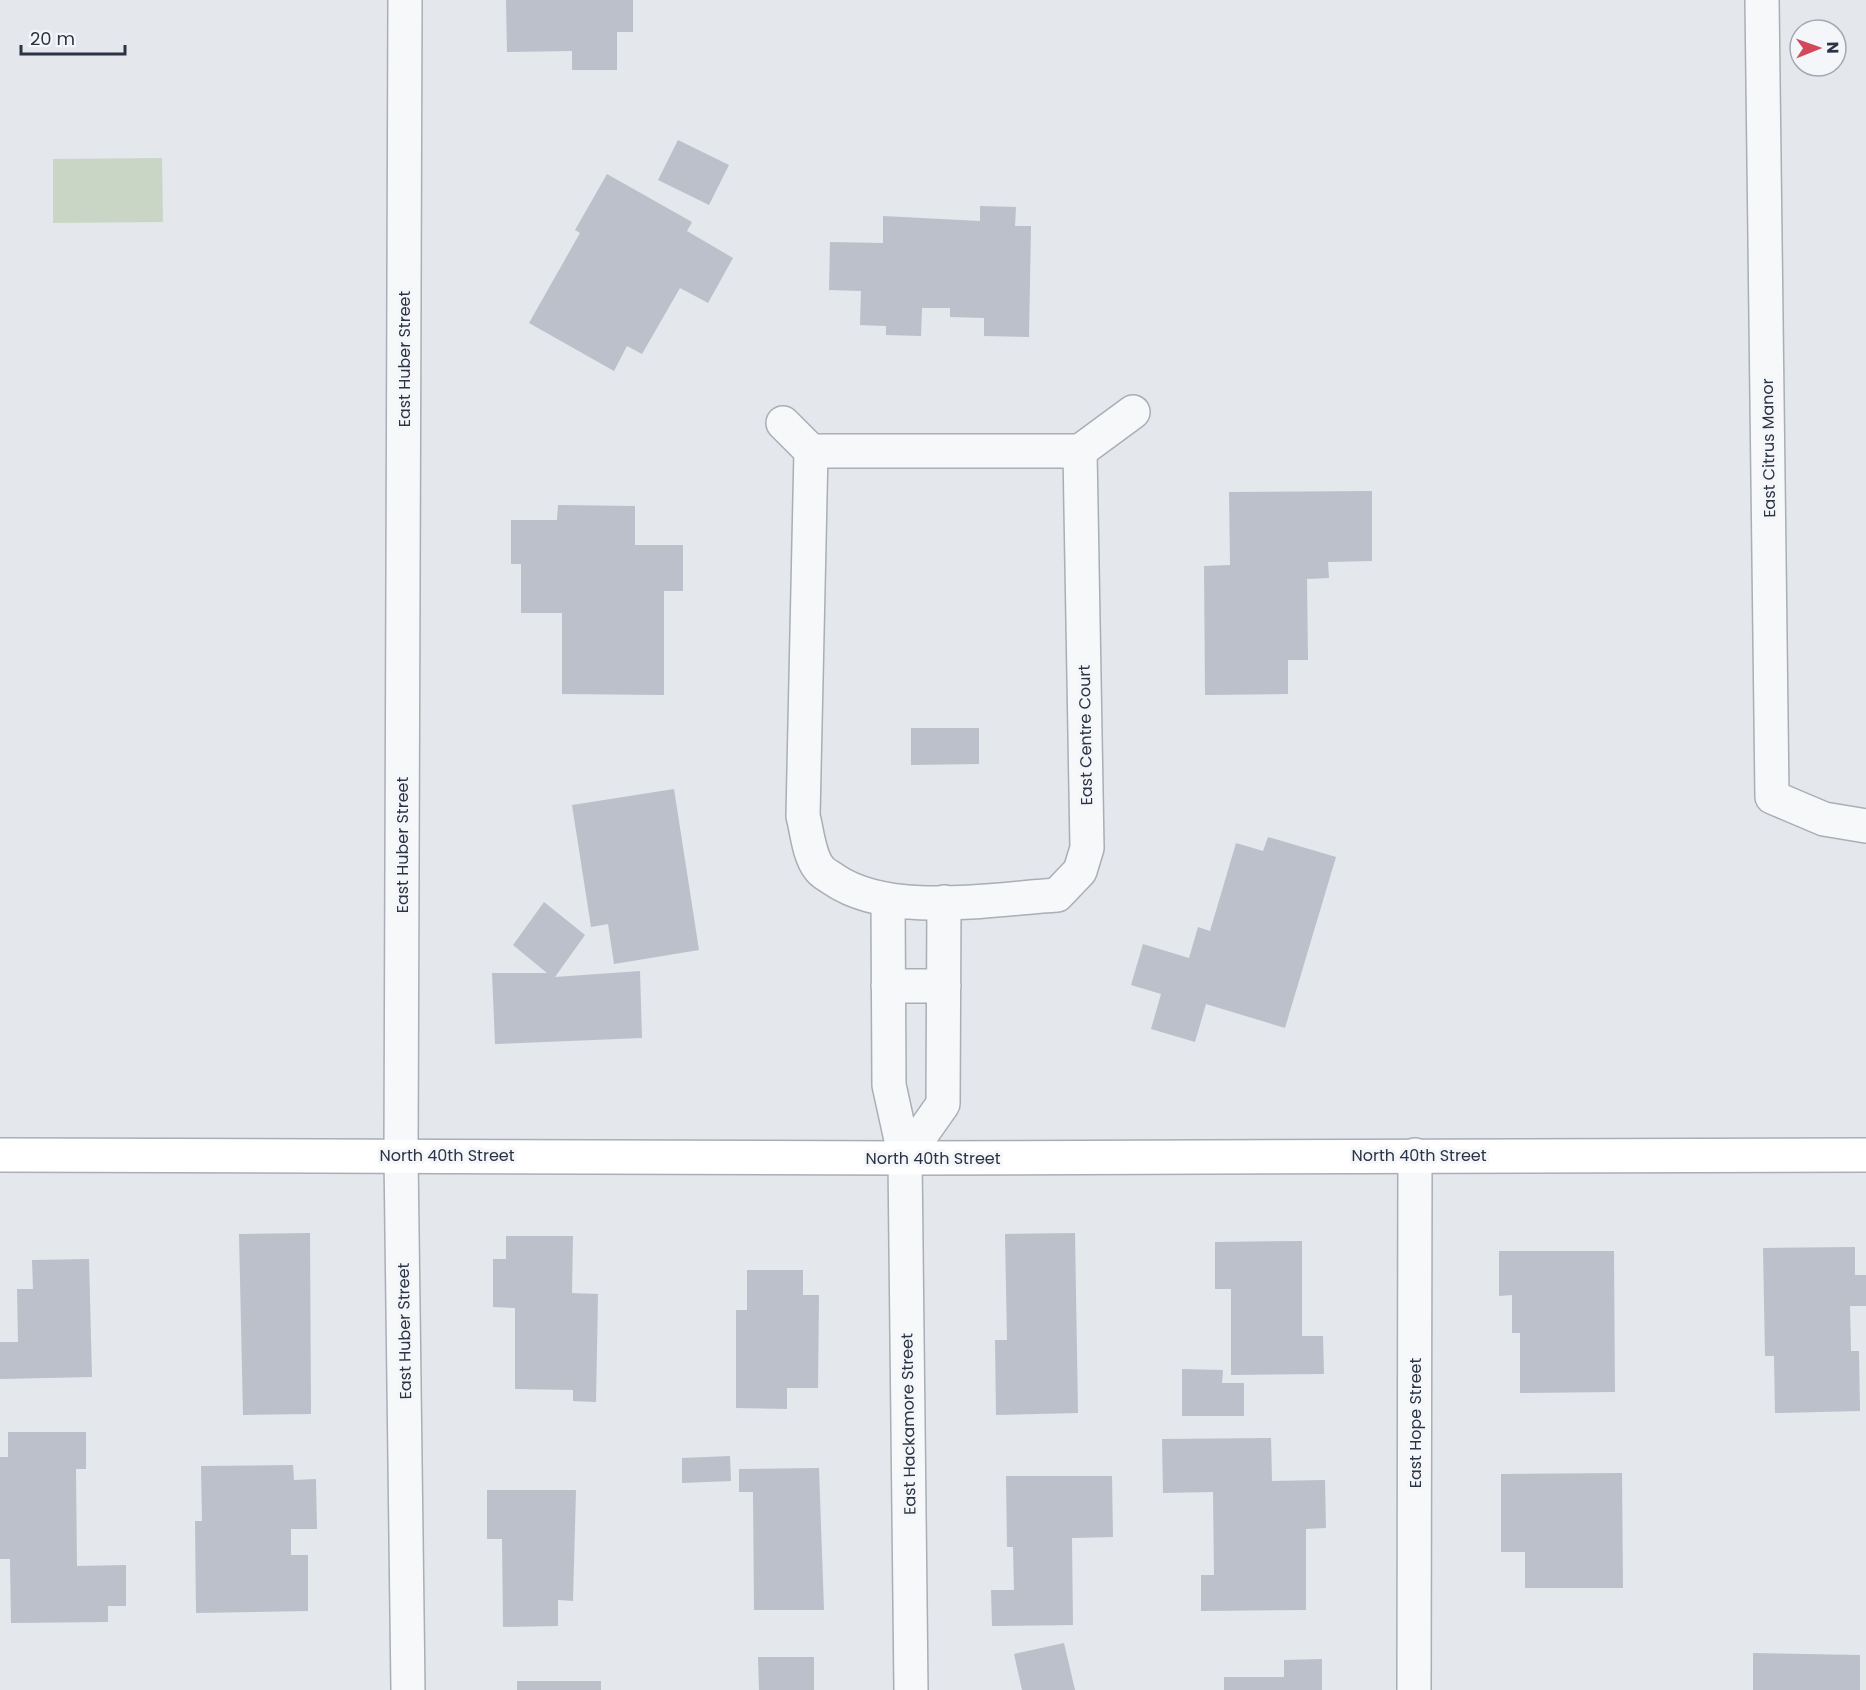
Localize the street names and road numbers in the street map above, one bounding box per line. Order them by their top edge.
street label: East Huber Street [393,291,416,427]
street label: East Citrus Manor [1756,378,1781,518]
street label: East Centre Court [1073,664,1098,805]
street label: East Huber Street [391,777,414,913]
street label: North 40th Street [379,1144,515,1167]
street label: North 40th Street [1351,1144,1487,1167]
street label: North 40th Street [865,1147,1001,1170]
street label: East Huber Street [392,1262,417,1399]
street label: East Hackamore Street [895,1333,922,1515]
street label: East Hope Street [1404,1358,1427,1488]

